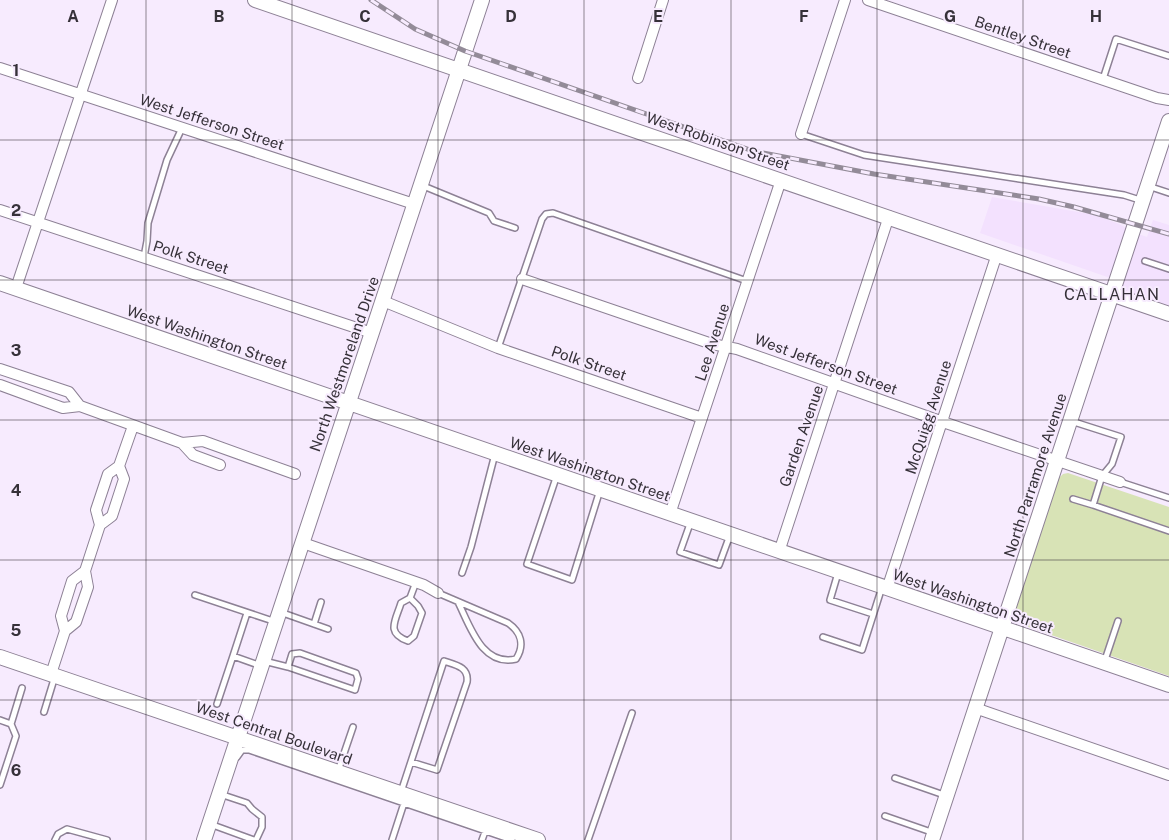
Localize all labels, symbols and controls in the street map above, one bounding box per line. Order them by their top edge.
text: A [67,7,79,26]
text: B [214,7,225,26]
text: C [359,7,371,26]
text: D [505,7,517,26]
text: E [653,7,663,26]
text: F [799,7,809,26]
text: G [944,7,956,26]
text: H [1090,7,1102,26]
street label: Bentley Street [973,13,1074,61]
text: 1 [13,61,19,80]
street label: West Jefferson Street [138,91,287,153]
street label: West Robinson Street [644,108,792,174]
text: 2 [11,201,21,220]
street label: Polk Street [151,237,231,277]
street label: North Westmoreland Drive [306,274,382,454]
district label: CALLAHAN [1064,285,1160,304]
street label: West Washington Street [124,301,290,373]
street label: Lee Avenue [691,301,733,383]
street label: West Jefferson Street [752,330,900,398]
text: 3 [11,341,21,360]
street label: Polk Street [549,342,629,384]
street label: McQuigg Avenue [902,358,954,476]
street label: Garden Avenue [776,383,826,489]
street label: North Parramore Avenue [1000,391,1070,559]
street label: West Washington Street [507,433,673,505]
text: 4 [11,481,22,500]
street label: West Washington Street [890,565,1056,637]
text: 5 [11,621,22,640]
street label: West Central Boulevard [194,698,354,768]
text: 6 [11,761,21,780]

